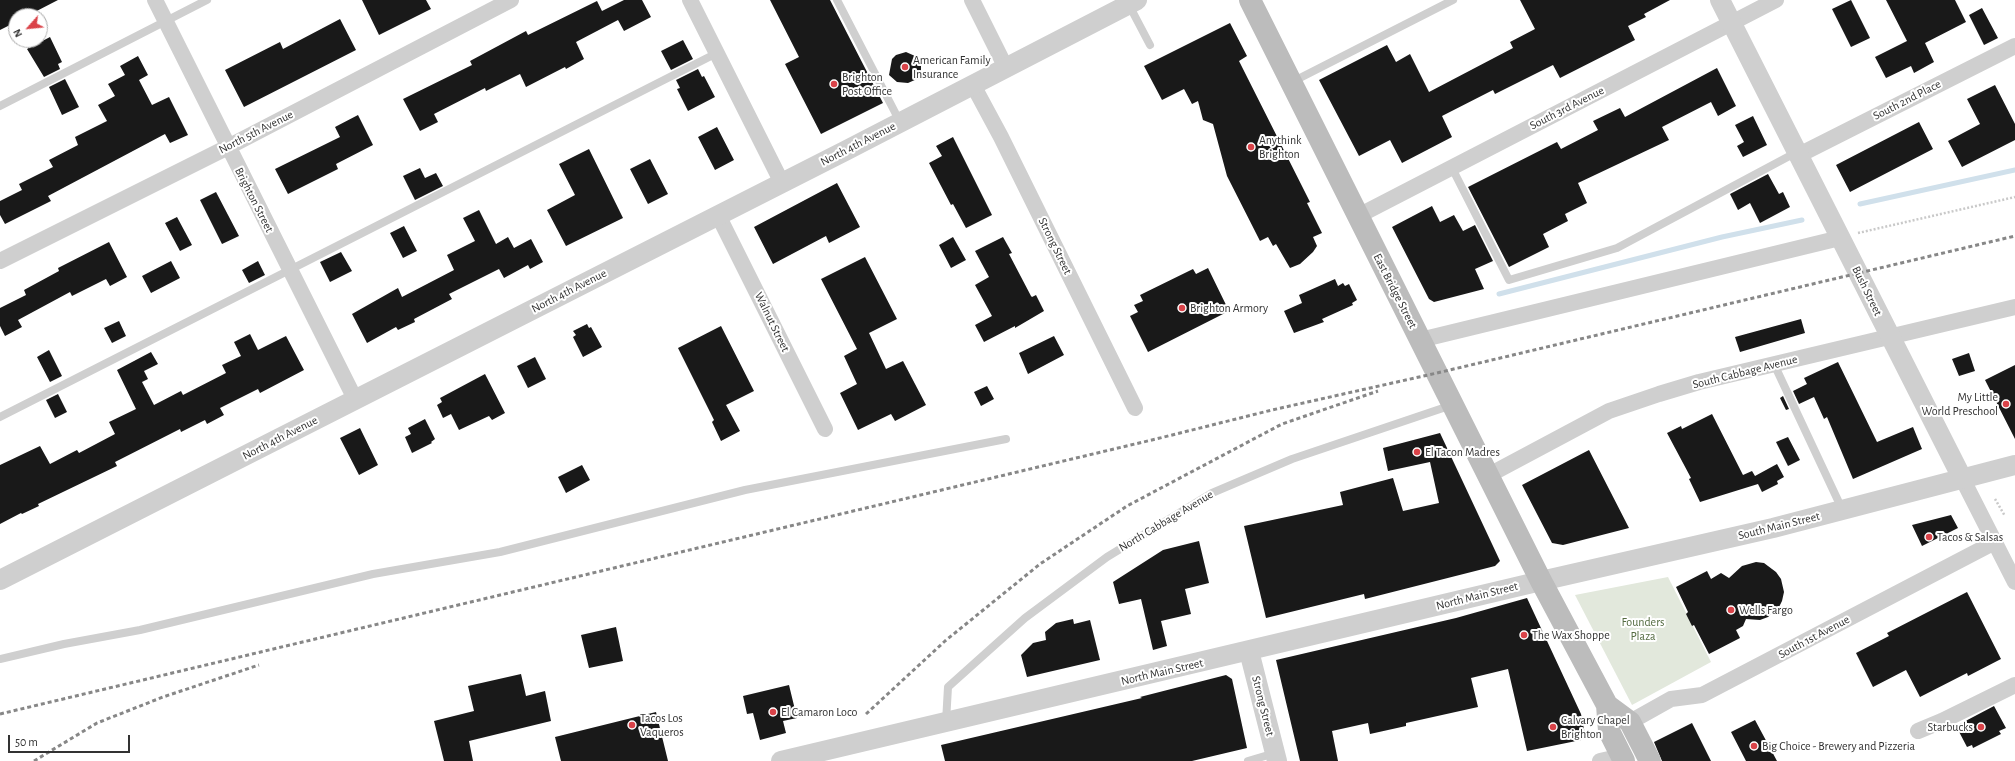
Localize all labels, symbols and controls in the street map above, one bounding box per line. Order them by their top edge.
north arrow [8,8,48,48]
text: N [11,27,24,39]
place label: American Family Insurance [913,53,991,81]
marker: American Family Insurance [900,62,910,72]
place label: Brighton Post Office [842,70,892,98]
street label: South 2nd Place [1871,77,1943,123]
marker: Brighton Post Office [829,79,839,89]
street label: South 3rd Avenue [1527,83,1607,133]
street label: North 5th Avenue [216,107,296,157]
street label: North 4th Avenue [818,119,898,169]
place label: Anythink Brighton [1259,133,1302,161]
marker: Anythink Brighton [1246,142,1256,152]
street label: Brighton Street [231,165,277,235]
street label: Strong Street [1035,215,1075,277]
street label: East Bridge Street [1370,251,1420,331]
street label: Bush Street [1849,264,1885,318]
street label: North 4th Avenue [529,266,609,316]
street label: Walnut Street [751,290,793,354]
place label: Brighton Armory [1190,301,1268,315]
marker: Brighton Armory [1177,303,1187,313]
street label: South Cabbage Avenue [1691,352,1799,392]
place label: My Little World Preschool [1921,390,1998,418]
marker: My Little World Preschool [2001,399,2011,409]
street label: North 4th Avenue [240,413,320,463]
place label: El Tacon Madres [1425,445,1500,459]
marker: El Tacon Madres [1412,447,1422,457]
street label: North Cabbage Avenue [1116,487,1216,555]
street label: South Main Street [1737,509,1821,543]
place label: Tacos & Salsas [1937,530,2003,544]
marker: Tacos & Salsas [1924,532,1934,542]
street label: North Main Street [1435,579,1519,613]
place label: Wells Fargo [1739,603,1793,617]
marker: Wells Fargo [1726,605,1736,615]
street label: South 1st Avenue [1776,612,1852,662]
park label: Founders Plaza [1622,615,1664,643]
place label: The Wax Shoppe [1532,628,1610,642]
marker: The Wax Shoppe [1519,630,1529,640]
street label: North Main Street [1120,656,1204,688]
street label: Strong Street [1249,674,1277,738]
place label: El Camaron Loco [781,705,857,719]
marker: El Camaron Loco [768,707,778,717]
place label: Tacos Los Vaqueros [640,711,684,739]
place label: Calvary Chapel Brighton [1561,713,1630,741]
marker: Tacos Los Vaqueros [627,720,637,730]
place label: Starbucks [1927,720,1973,734]
marker: Calvary Chapel Brighton [1548,722,1558,732]
marker: Starbucks [1976,722,1986,732]
scale bar [10,727,132,753]
text: 50 m [15,736,38,748]
place label: Big Choice - Brewery and Pizzeria [1762,739,1915,753]
marker: Big Choice - Brewery and Pizzeria [1749,741,1759,751]

